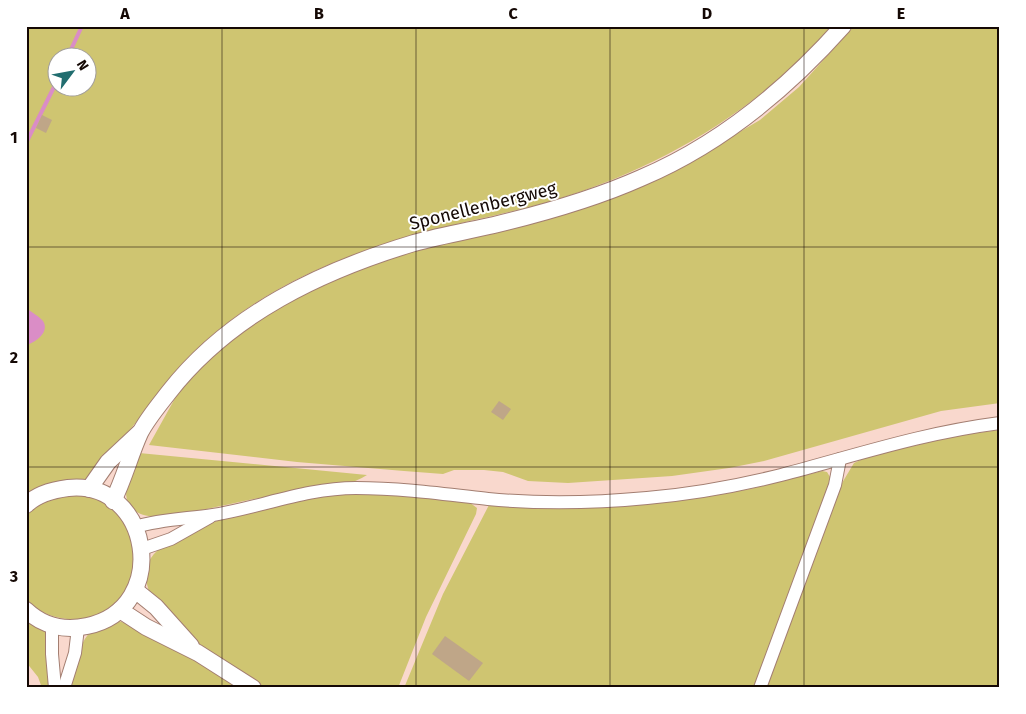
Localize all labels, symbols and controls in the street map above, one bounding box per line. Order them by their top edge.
text: A [119,4,130,23]
text: B [314,4,324,23]
text: C [508,4,518,23]
text: D [702,4,712,23]
text: E [897,4,905,23]
north arrow [48,48,98,98]
text: N [73,57,92,74]
text: 1 [10,128,18,147]
street label: Sponellenbergweg [407,177,559,235]
text: 2 [10,348,18,367]
text: 3 [9,567,18,586]

